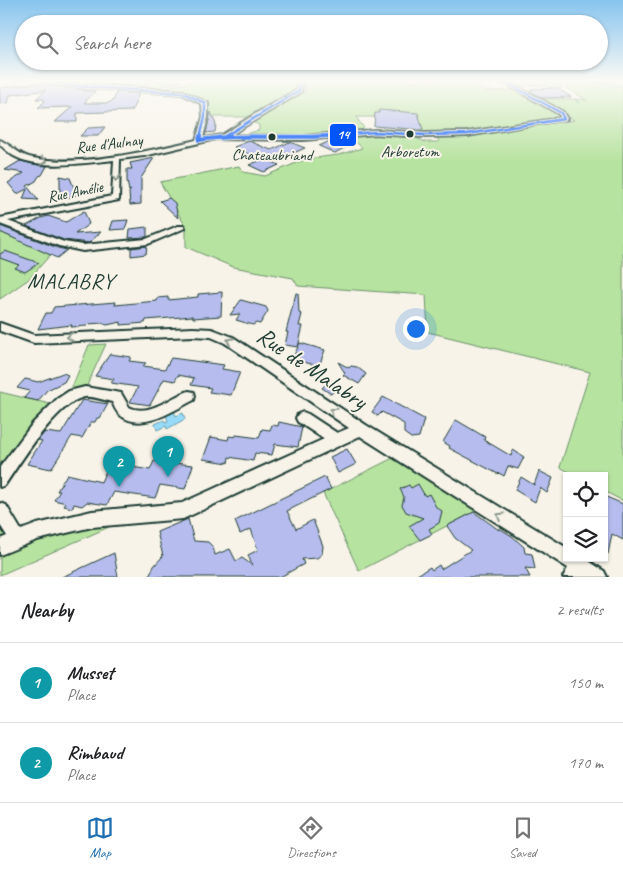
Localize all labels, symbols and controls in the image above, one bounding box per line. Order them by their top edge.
search box [15,15,608,70]
icon: search [33,29,61,57]
text: Search here [73,31,150,55]
line badge: 14 [329,123,357,147]
text: 14 [337,126,351,143]
marker: Arboretum [405,129,415,139]
street label: Rue d'Aulnay [75,130,145,158]
marker: Chateaubriand [267,132,277,142]
place label: Arboretum [381,142,440,162]
place label: Chateaubriand [232,145,315,165]
one-way arrow [40,155,48,166]
one-way arrow [111,174,122,182]
street label: Rue Amélie [46,176,106,207]
district label: MALABRY [27,267,118,295]
your location [403,316,429,342]
street label: Rue de Malabry [251,320,374,417]
one-way arrow [65,331,73,342]
one-way arrow [226,337,235,347]
one-way arrow [330,408,339,417]
pin: 1 [152,436,184,477]
pin: 2 [103,446,135,487]
map controls [563,472,608,562]
button: locate [563,472,608,517]
one-way arrow [497,513,506,523]
button: layers [563,517,608,562]
text: Nearby [20,597,73,623]
text: 2 results [556,600,603,620]
text: Musset [67,661,114,685]
text: 1 [32,673,40,693]
text: 150 m [569,673,603,693]
text: Place [67,685,95,705]
text: Rimbaud [67,741,123,765]
text: 2 [32,753,40,773]
text: 170 m [569,753,603,773]
text: Place [67,765,95,785]
tab: Map [86,814,114,861]
tab: Directions [287,814,336,861]
tab: Saved [509,814,537,861]

